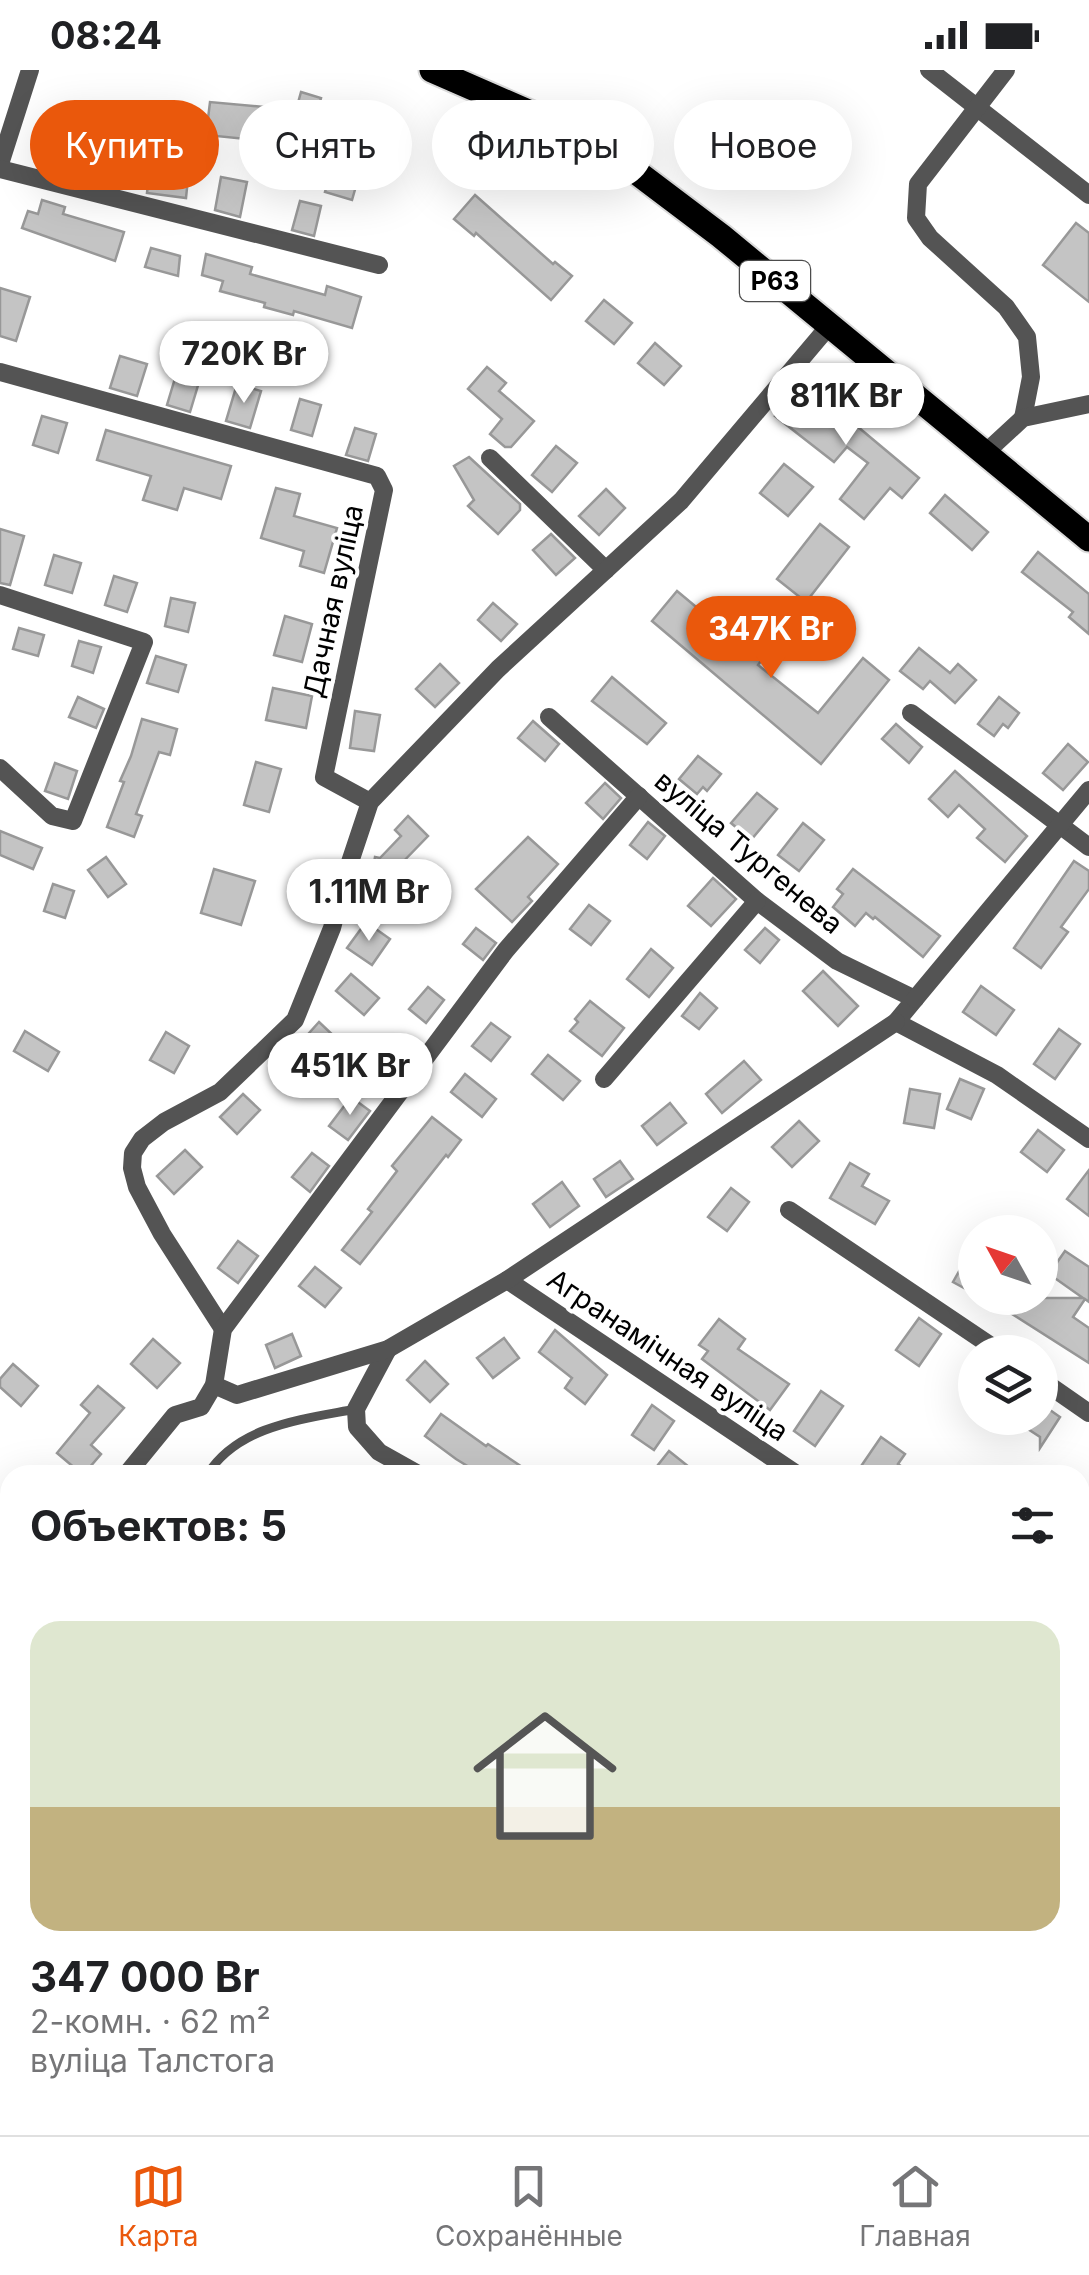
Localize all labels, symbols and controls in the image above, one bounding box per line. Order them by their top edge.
text: 08:24 [50,12,162,58]
chip: Купить [30,100,219,190]
chip: Снять [239,100,412,190]
chip: Фильтры [432,100,654,190]
chip: Новое [674,100,852,190]
road number: Р63 [740,261,810,301]
pin: 720K Br [152,321,336,406]
text: 720K Br [181,334,307,373]
pin: 811K Br [754,363,938,448]
text: 811K Br [789,376,903,415]
street label: Дачная вуліца [296,502,370,700]
pin: 347K Br [679,596,863,681]
text: 347K Br [708,609,834,648]
street label: вуліца Тургенева [648,763,850,941]
pin: 1.11M Br [266,859,472,944]
text: 1.11M Br [309,872,429,911]
pin: 451K Br [258,1033,442,1118]
text: 451K Br [290,1046,410,1085]
north arrow [958,1215,1058,1315]
map controls [958,1215,1058,1435]
street label: Агранамічная вуліца [541,1262,795,1448]
button: layers [958,1335,1058,1435]
icon: filters [1005,1498,1060,1553]
text: Объектов: 5 [30,1500,287,1551]
icon: home [455,1686,635,1866]
text: 347 000 Br [30,1951,260,2002]
text: 2-комн. · 62 m² [30,2002,271,2041]
text: вуліца Талстога [30,2041,275,2080]
tab: Карта [118,2159,199,2253]
tab: Сохранённые [435,2159,623,2253]
tab: Главная [859,2159,971,2253]

